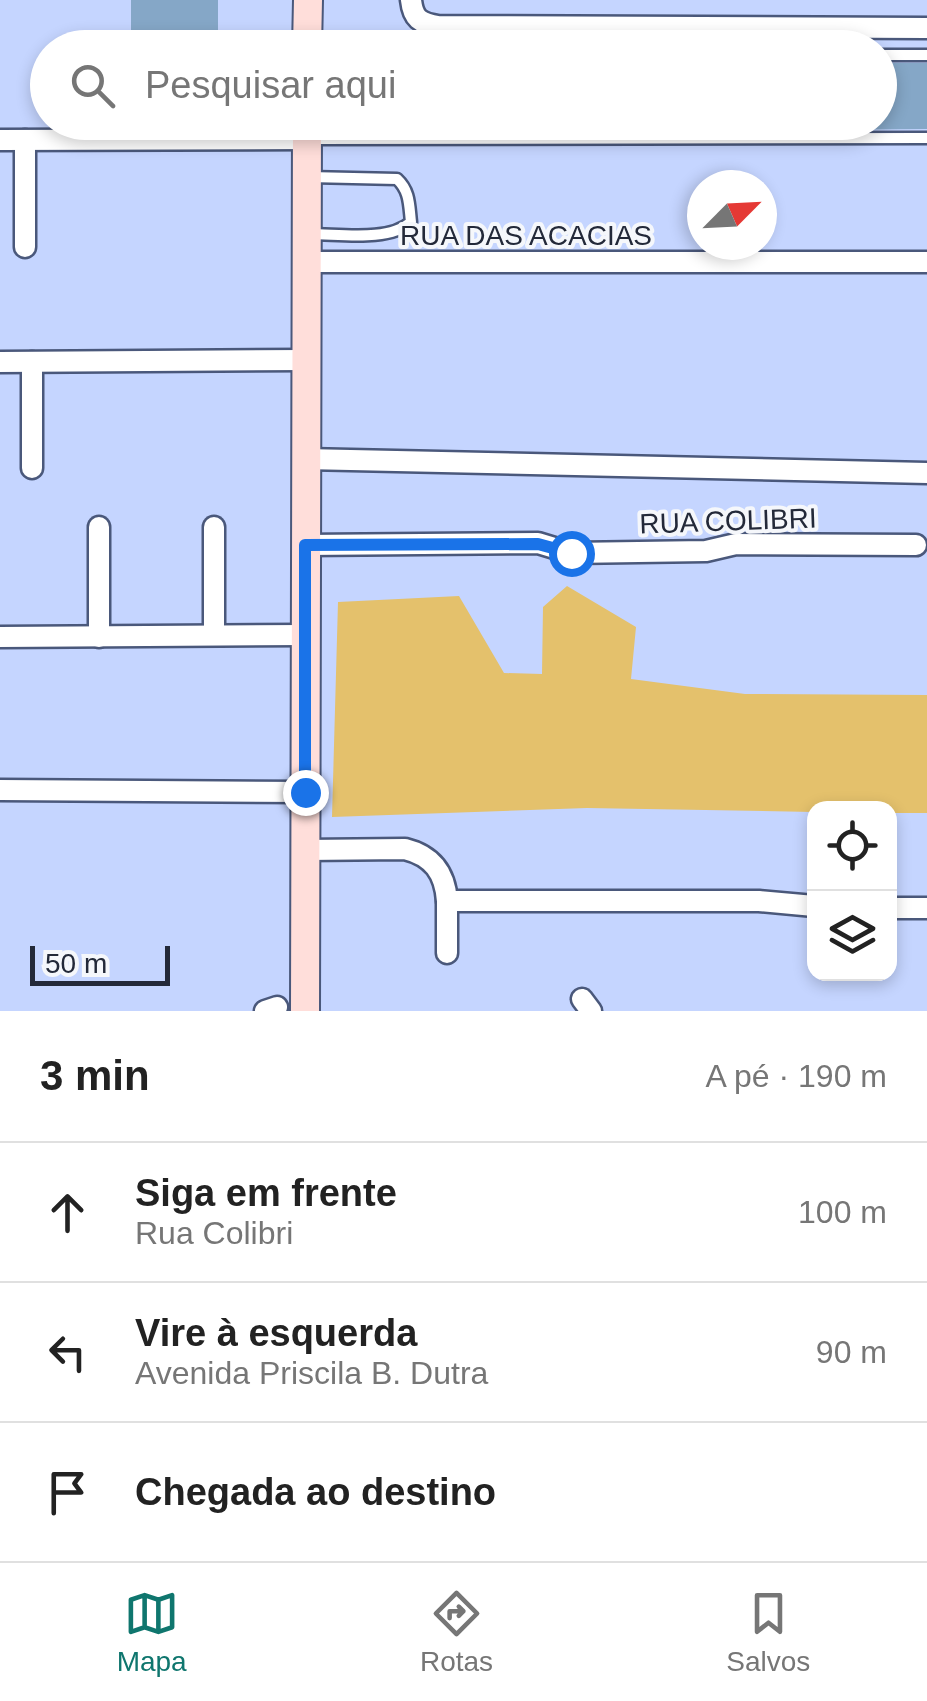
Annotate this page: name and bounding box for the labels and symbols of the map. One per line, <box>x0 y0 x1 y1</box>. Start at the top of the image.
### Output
north arrow <box>687 170 777 260</box>
street label: RUA DAS ACACIAS <box>400 220 652 251</box>
street label: RUA COLIBRI <box>639 502 817 540</box>
route start <box>549 531 595 577</box>
route end <box>283 770 329 816</box>
scale bar <box>30 941 170 986</box>

